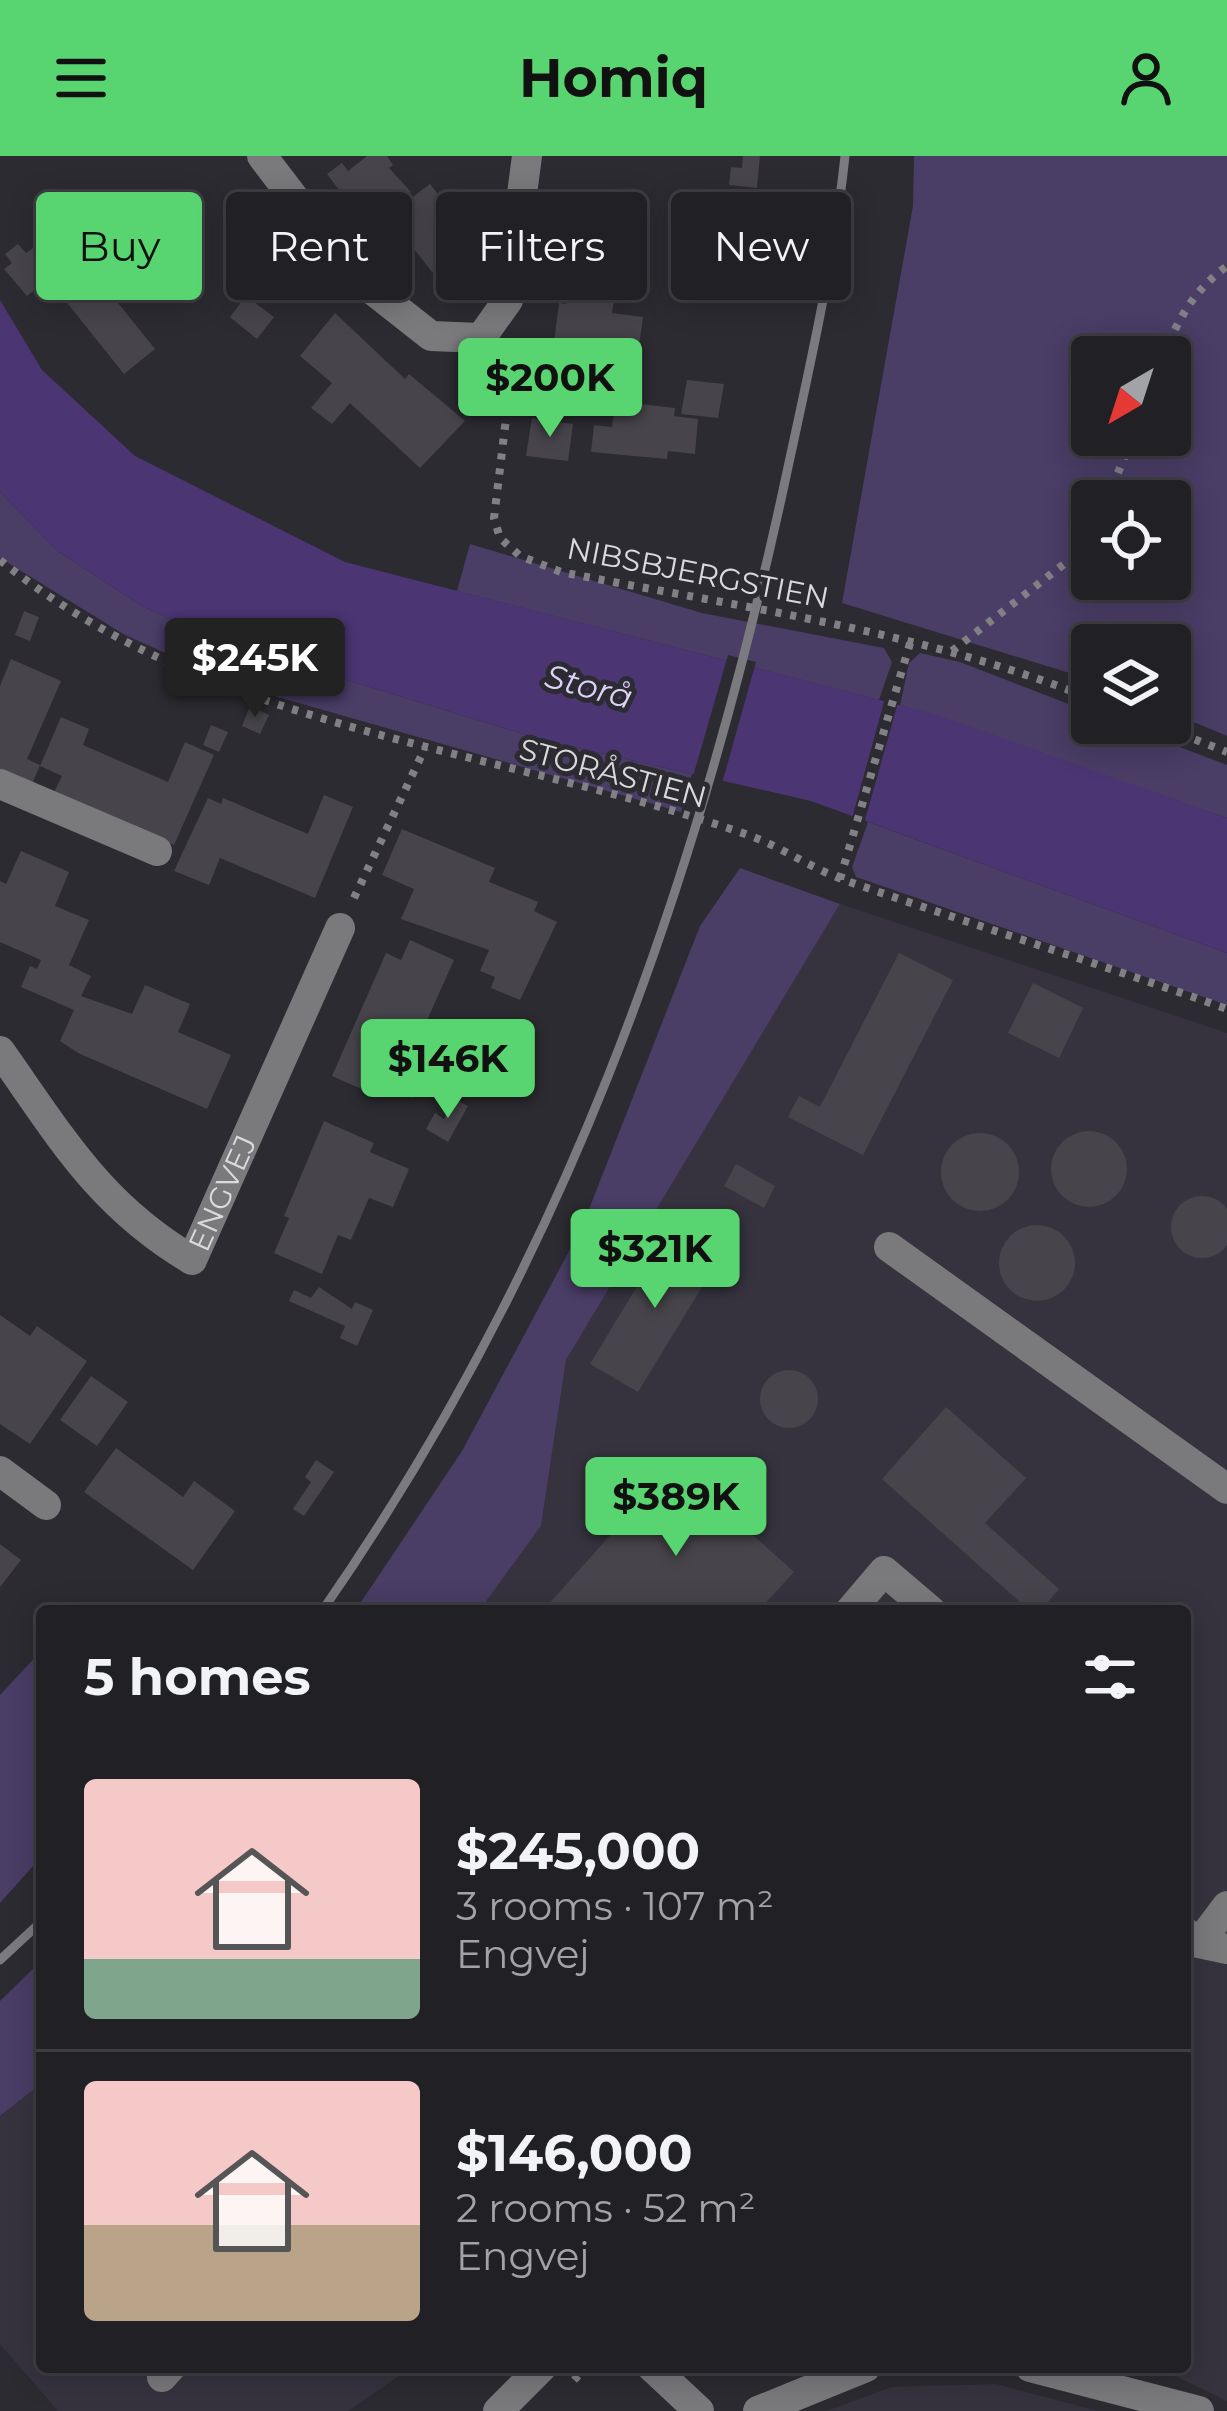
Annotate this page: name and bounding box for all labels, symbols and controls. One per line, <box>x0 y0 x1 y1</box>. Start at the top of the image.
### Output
icon: menu <box>48 45 114 111</box>
text: Homiq <box>519 45 708 111</box>
icon: person <box>1113 45 1179 111</box>
chip: Buy <box>36 192 202 300</box>
chip: Rent <box>226 192 412 300</box>
chip: Filters <box>436 192 647 300</box>
chip: New <box>671 192 851 300</box>
north arrow <box>1071 336 1191 456</box>
map controls <box>1071 336 1191 744</box>
pin: $200K <box>466 338 634 440</box>
text: $200K <box>485 353 615 401</box>
button: locate <box>1071 480 1191 600</box>
street label: NIBSBJERGSTIEN <box>564 529 832 617</box>
pin: $245K <box>171 618 339 720</box>
button: layers <box>1071 624 1191 744</box>
text: $245K <box>192 633 318 681</box>
water label: Storå <box>541 655 637 717</box>
street label: STORÅSTIEN <box>515 730 711 816</box>
pin: $146K <box>364 1019 532 1121</box>
text: $146K <box>388 1034 508 1082</box>
street label: ENGVEJ <box>180 1129 264 1257</box>
pin: $321K <box>571 1209 739 1311</box>
text: $321K <box>598 1224 712 1272</box>
pin: $389K <box>592 1457 760 1559</box>
text: $389K <box>612 1472 740 1520</box>
icon: filters <box>1077 1644 1143 1710</box>
text: 5 homes <box>84 1646 311 1708</box>
text: $245,000 <box>456 1820 700 1882</box>
icon: home <box>180 1827 324 1971</box>
text: 3 rooms · 107 m² <box>456 1882 774 1930</box>
text: Engvej <box>456 1930 590 1978</box>
text: $146,000 <box>456 2122 693 2184</box>
icon: home <box>180 2129 324 2273</box>
text: 2 rooms · 52 m² <box>456 2184 756 2232</box>
text: Engvej <box>456 2232 590 2280</box>

